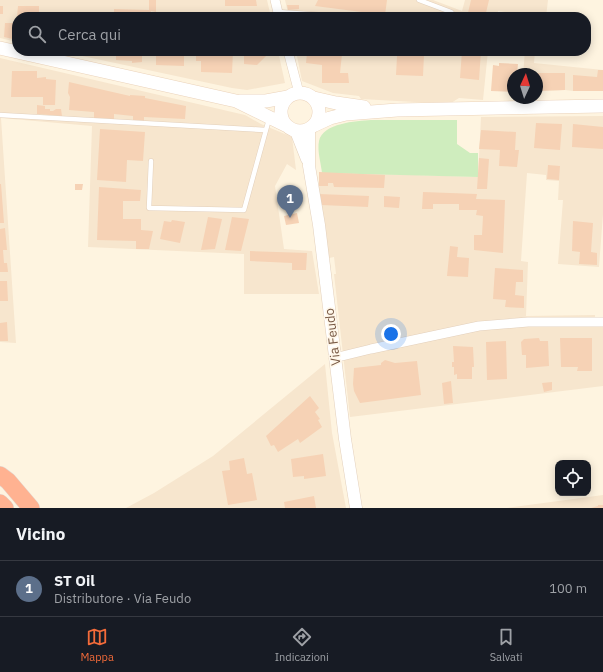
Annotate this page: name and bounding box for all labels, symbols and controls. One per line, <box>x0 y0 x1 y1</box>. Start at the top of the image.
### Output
search box <box>12 12 591 56</box>
icon: search <box>26 23 48 45</box>
text: Cerca qui <box>58 25 121 44</box>
north arrow <box>507 68 543 104</box>
pin: 1 <box>277 185 303 218</box>
street label: Via Feudo <box>321 307 344 366</box>
your location <box>381 324 401 344</box>
map controls <box>555 460 591 496</box>
button: locate <box>555 460 591 496</box>
text: Vicino <box>16 523 65 545</box>
text: ST Oil <box>54 571 95 590</box>
text: 1 <box>25 580 33 597</box>
text: 100 m <box>549 580 587 597</box>
text: Distributore · Via Feudo <box>54 590 191 607</box>
tab: Mappa <box>80 626 114 664</box>
tab: Indicazioni <box>275 626 329 664</box>
tab: Salvati <box>490 626 523 664</box>

